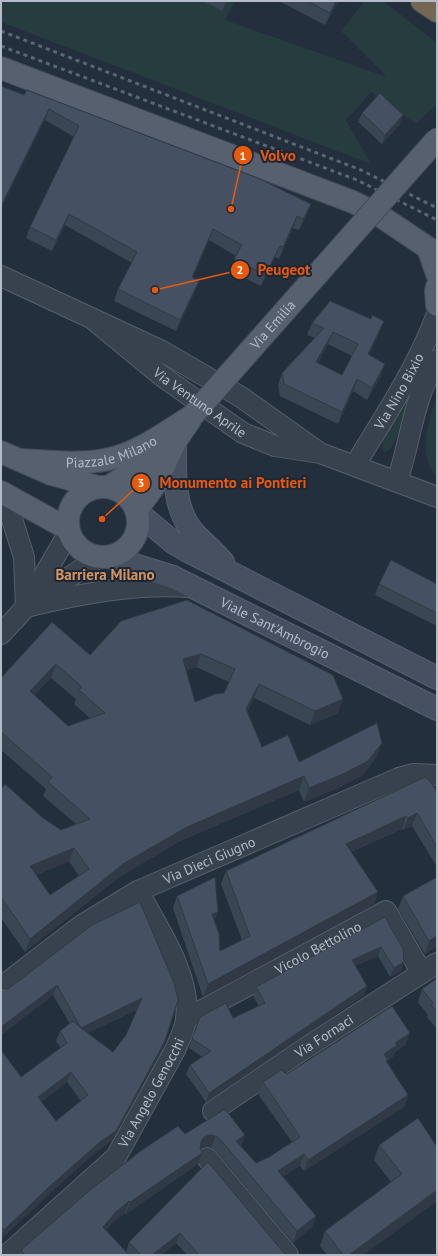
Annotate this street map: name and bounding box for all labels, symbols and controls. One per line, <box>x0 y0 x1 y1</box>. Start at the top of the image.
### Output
callout: Volvo <box>233 142 304 169</box>
text: Volvo <box>259 146 296 165</box>
text: 1 <box>240 148 246 163</box>
callout: Peugeot <box>230 257 319 284</box>
text: Peugeot <box>258 260 311 279</box>
text: 2 <box>237 262 243 277</box>
street label: Via Emilia <box>246 296 299 354</box>
street label: Via Nino Bixio <box>370 350 428 434</box>
street label: Via Ventuno Aprile <box>149 363 250 442</box>
street label: Piazzale Milano <box>66 431 160 472</box>
callout: Monumento ai Pontieri <box>131 469 314 496</box>
text: Monumento ai Pontieri <box>160 473 306 492</box>
text: 3 <box>138 475 144 490</box>
district label: Barriera Milano <box>55 565 155 584</box>
street label: Viale Sant'Ambrogio <box>216 593 333 663</box>
street label: Via Dieci Giugno <box>159 832 258 888</box>
street label: Vicolo Bettolino <box>271 917 364 979</box>
street label: Via Fornaci <box>290 1010 357 1062</box>
street label: Via Angelo Genocchi <box>114 1035 188 1152</box>

